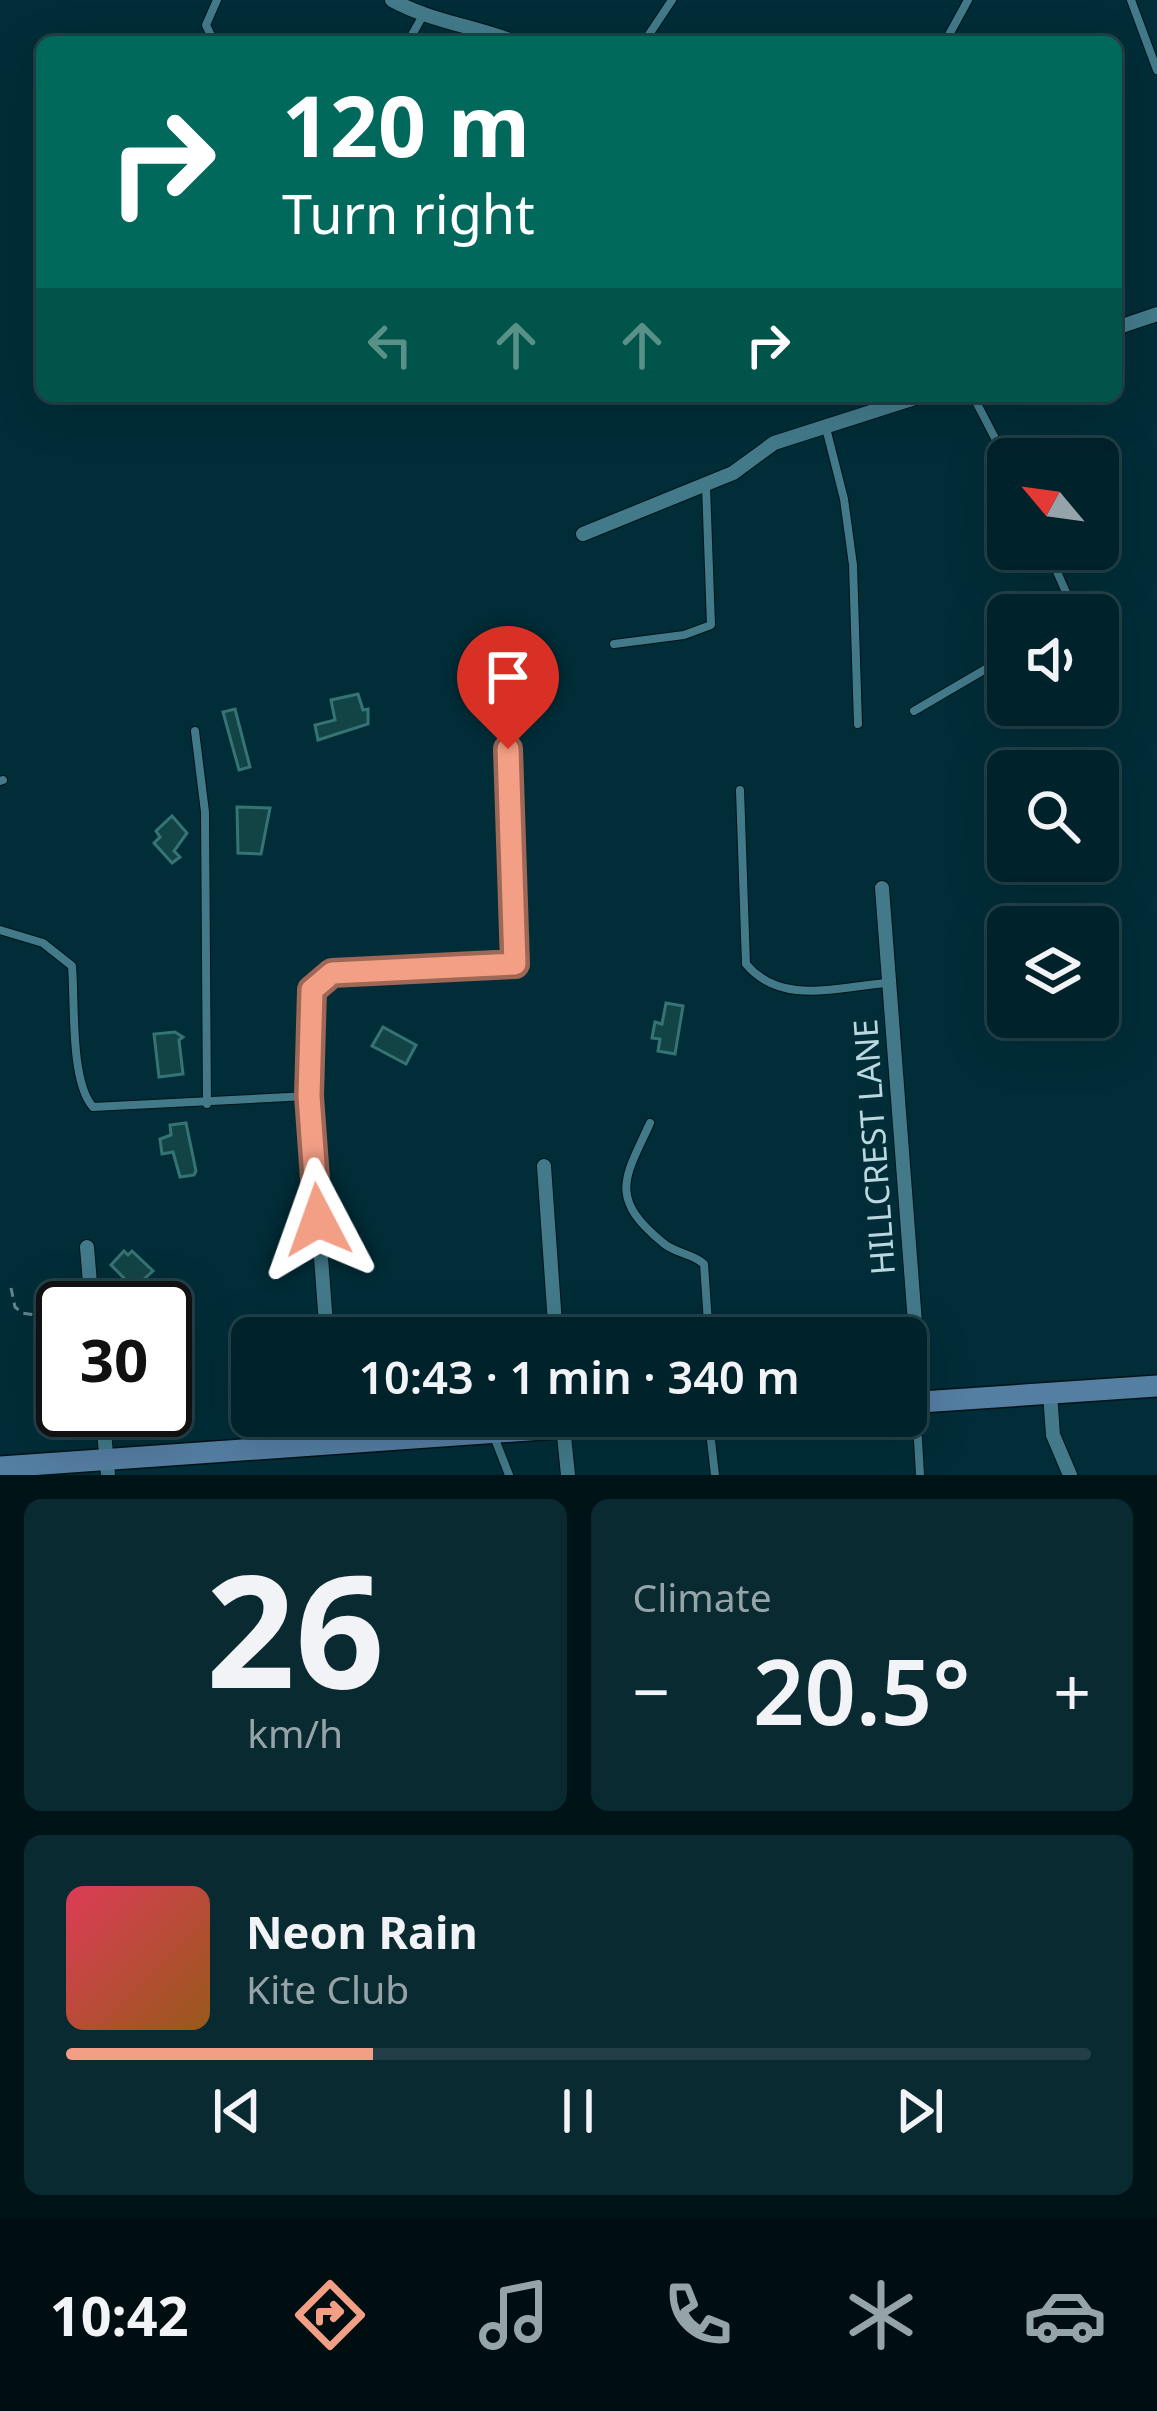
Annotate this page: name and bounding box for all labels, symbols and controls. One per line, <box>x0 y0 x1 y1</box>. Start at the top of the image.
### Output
text: 120 m <box>282 67 530 182</box>
icon: right <box>84 84 240 240</box>
text: Turn right <box>282 176 535 250</box>
icon: left <box>357 312 423 378</box>
icon: ahead <box>483 312 549 378</box>
icon: ahead <box>609 312 675 378</box>
icon: right <box>735 312 801 378</box>
north arrow <box>987 438 1119 570</box>
map controls <box>987 438 1119 1038</box>
button: sound <box>987 594 1119 726</box>
pin <box>457 626 559 749</box>
icon: arrive <box>475 644 541 710</box>
button: search <box>987 750 1119 882</box>
button: layers <box>987 906 1119 1038</box>
street label: HILLCREST LANE <box>842 1018 905 1276</box>
position arrow <box>255 1157 381 1283</box>
speed limit sign: 30 <box>36 1281 192 1437</box>
text: 10:43 · 1 min · 340 m <box>358 1346 800 1407</box>
text: 26 <box>206 1521 384 1734</box>
text: Climate <box>633 1570 772 1623</box>
text: 20.5° <box>753 1629 971 1751</box>
text: − <box>633 1645 670 1735</box>
text: + <box>1053 1645 1091 1735</box>
text: km/h <box>247 1706 343 1759</box>
text: Neon Rain <box>246 1901 478 1962</box>
text: Kite Club <box>246 1962 409 2015</box>
icon: previous <box>204 2078 270 2144</box>
icon: pause <box>545 2078 611 2144</box>
icon: next <box>887 2078 953 2144</box>
icon: directions <box>288 2273 372 2357</box>
icon: music <box>472 2273 556 2357</box>
icon: phone <box>656 2273 740 2357</box>
icon: climate <box>839 2273 923 2357</box>
icon: car <box>1023 2273 1107 2357</box>
text: 10:42 <box>50 2278 189 2352</box>

